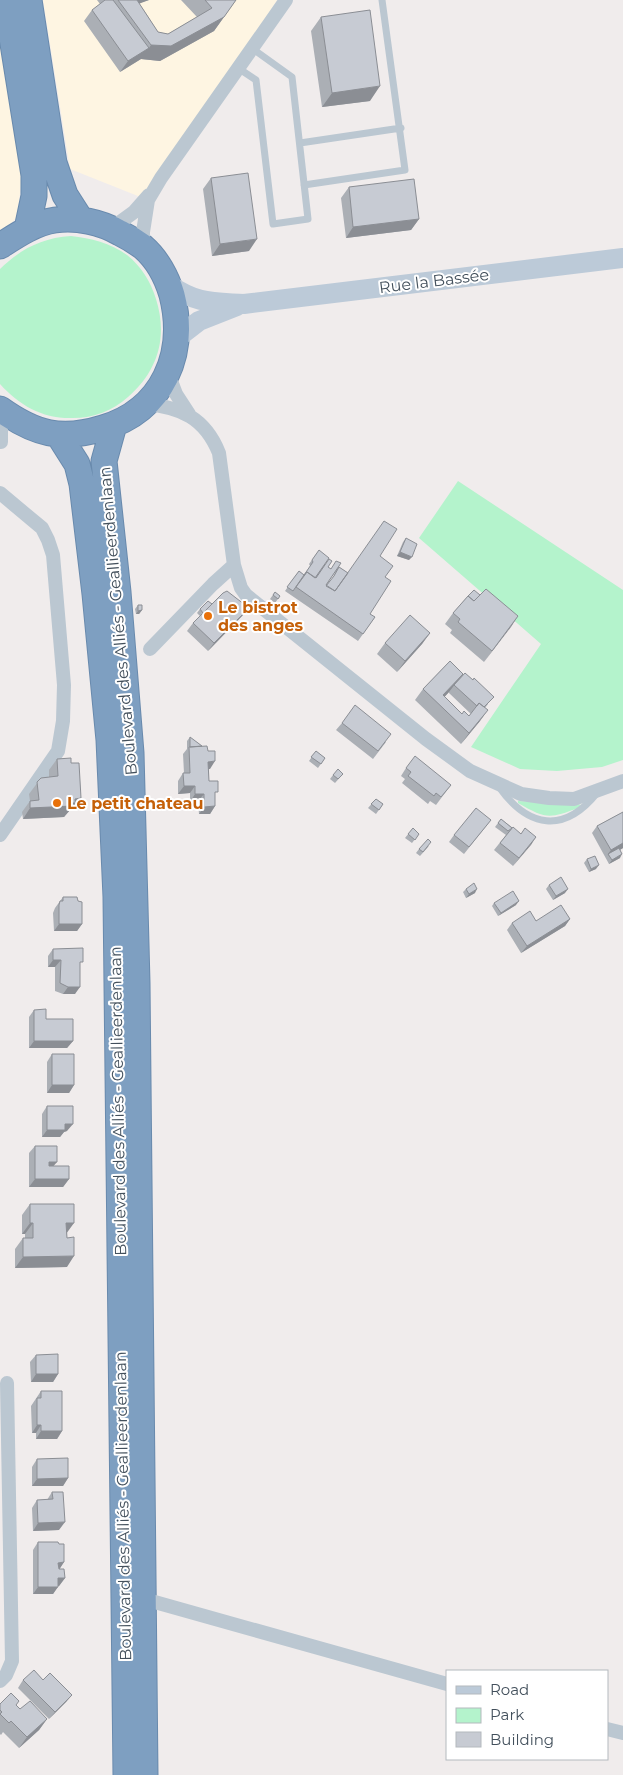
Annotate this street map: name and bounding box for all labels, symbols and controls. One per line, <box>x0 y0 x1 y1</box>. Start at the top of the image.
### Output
street label: Rue la Bassée <box>378 265 490 297</box>
street label: Boulevard des Alliés - Geallieerdenlaan <box>95 466 141 776</box>
place label: Le bistrot des anges <box>218 598 303 635</box>
marker: Le bistrot des anges <box>202 610 214 622</box>
place label: Le petit chateau <box>67 794 203 813</box>
marker: Le petit chateau <box>51 797 63 809</box>
street label: Boulevard des Alliés - Geallieerdenlaan <box>106 946 130 1256</box>
street label: Boulevard des Alliés - Geallieerdenlaan <box>111 1351 135 1661</box>
legend <box>446 1670 608 1760</box>
text: Road <box>490 1680 529 1699</box>
text: Park <box>490 1705 524 1724</box>
text: Building <box>490 1730 554 1749</box>

